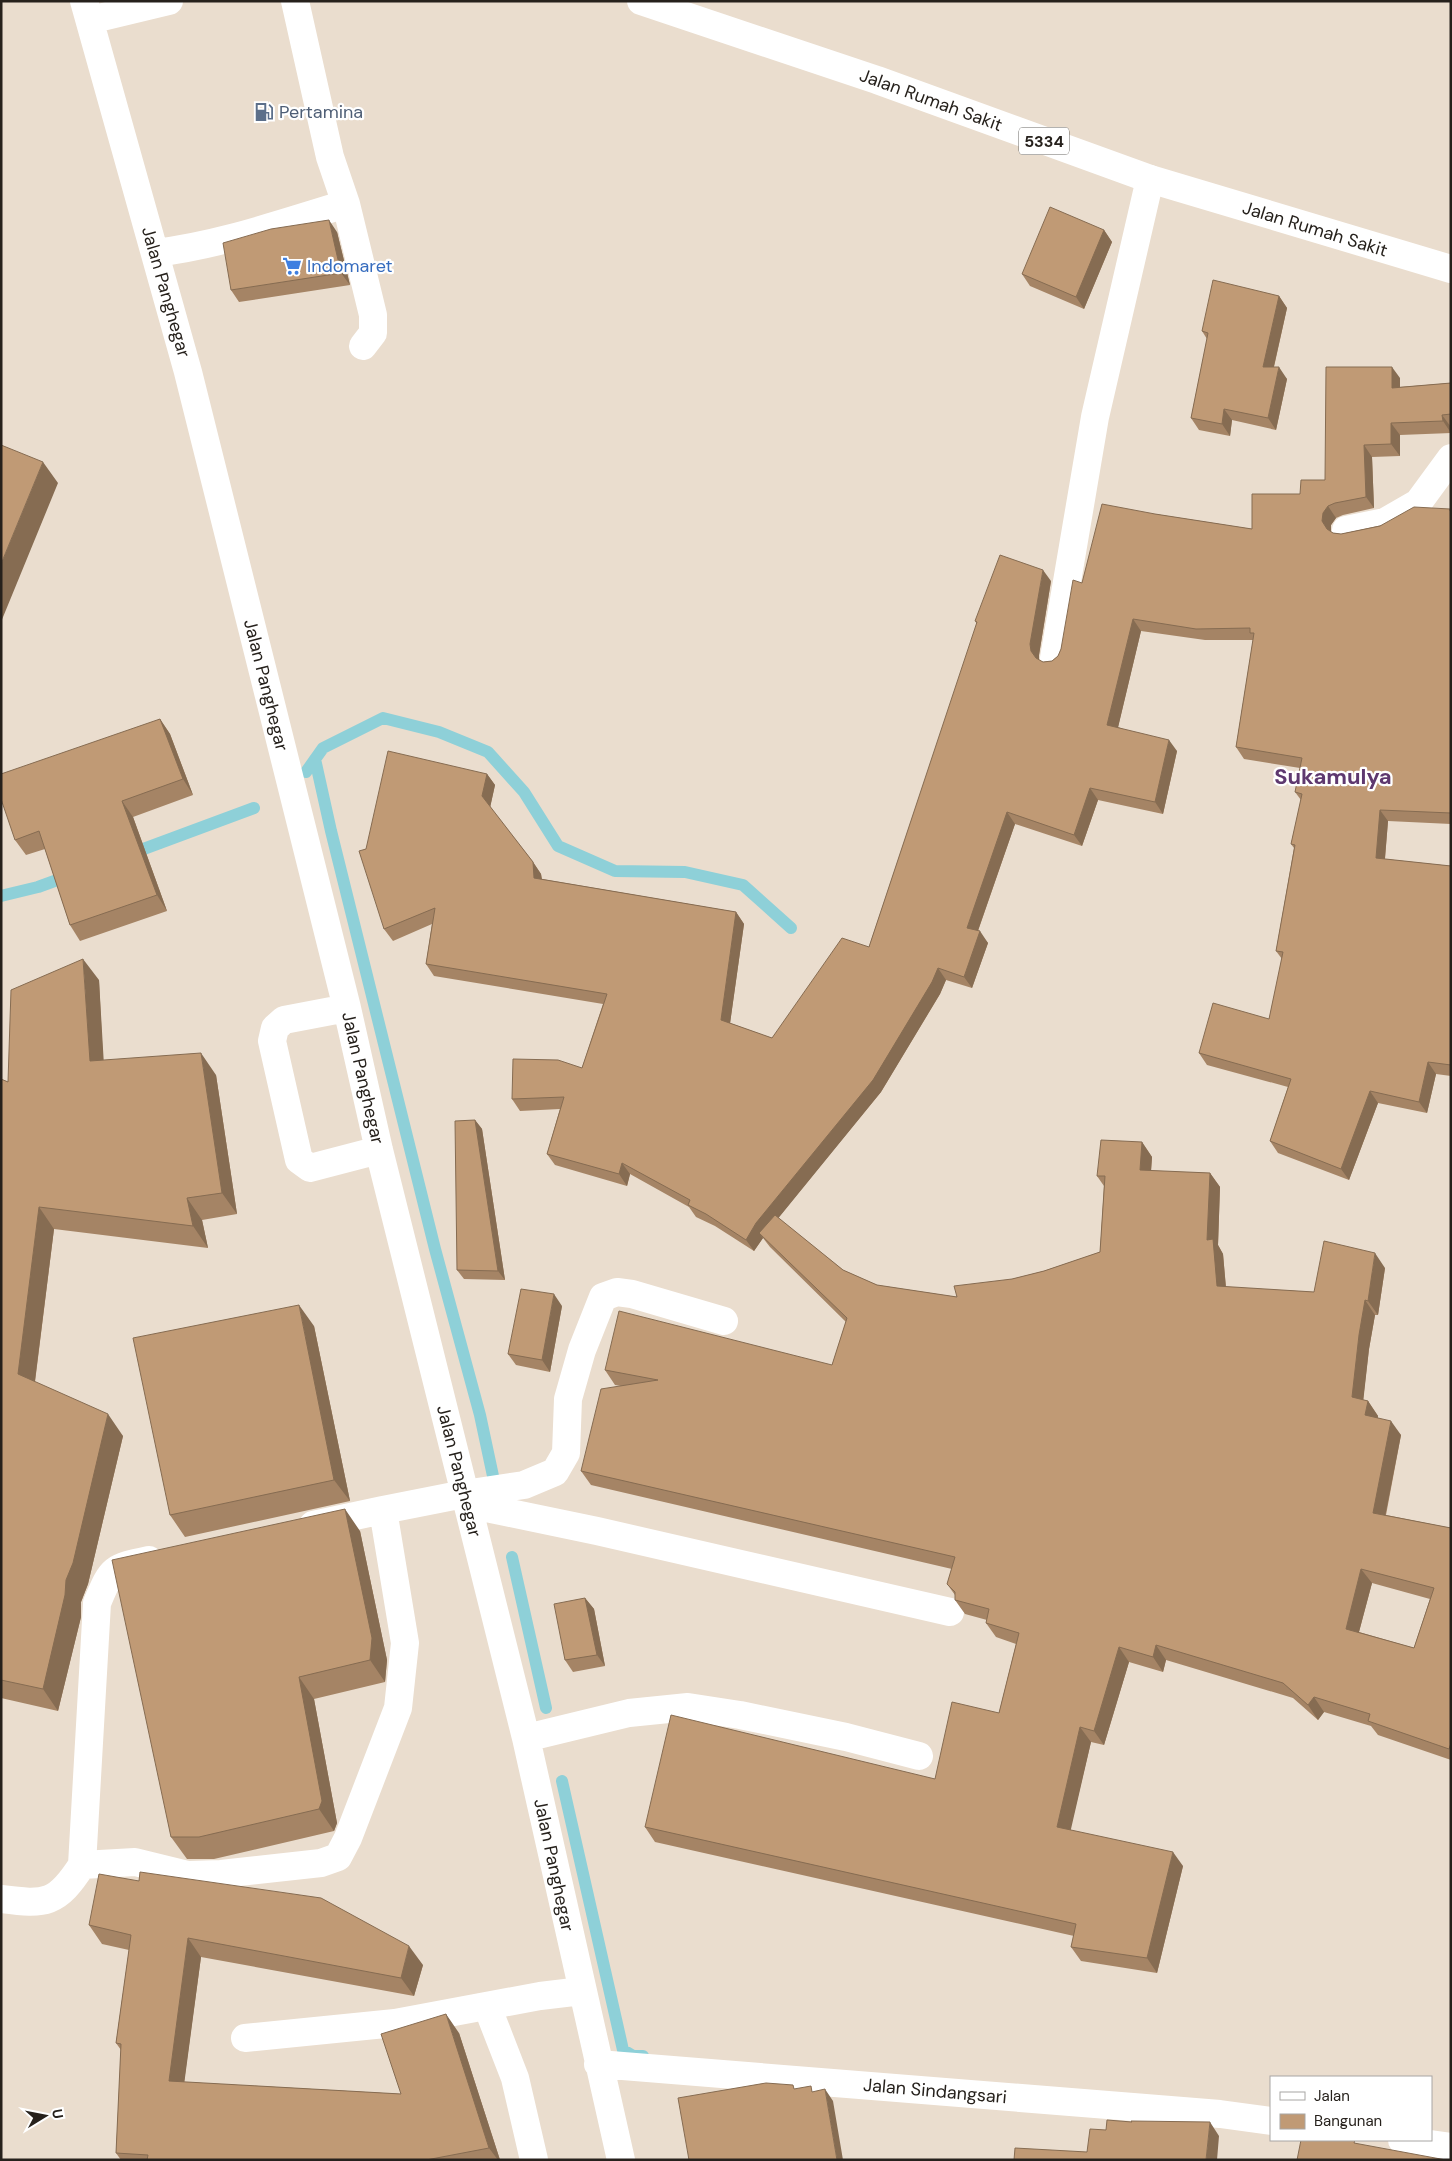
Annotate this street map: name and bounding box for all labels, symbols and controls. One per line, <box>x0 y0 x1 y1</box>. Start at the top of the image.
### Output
street label: Jalan Rumah Sakit <box>856 63 1006 137</box>
place label: Pertamina <box>279 100 363 124</box>
fuel station icon: Pertamina <box>253 101 275 123</box>
road number: 5334 <box>1019 128 1069 154</box>
street label: Jalan Rumah Sakit <box>1240 196 1390 262</box>
street label: Jalan Panghegar <box>136 224 196 360</box>
place label: Indomaret <box>307 254 393 278</box>
supermarket icon: Indomaret <box>281 255 303 277</box>
street label: Jalan Panghegar <box>238 617 294 754</box>
district label: Sukamulya <box>1274 762 1392 791</box>
street label: Jalan Panghegar <box>336 1010 390 1147</box>
street label: Jalan Panghegar <box>431 1403 487 1540</box>
street label: Jalan Panghegar <box>528 1797 580 1934</box>
street label: Jalan Sindangsari <box>862 2073 1008 2109</box>
legend <box>1270 2076 1432 2141</box>
text: Jalan <box>1314 2086 1350 2106</box>
north arrow <box>20 2091 70 2141</box>
text: U <box>48 2107 67 2120</box>
text: Bangunan <box>1314 2111 1382 2131</box>

